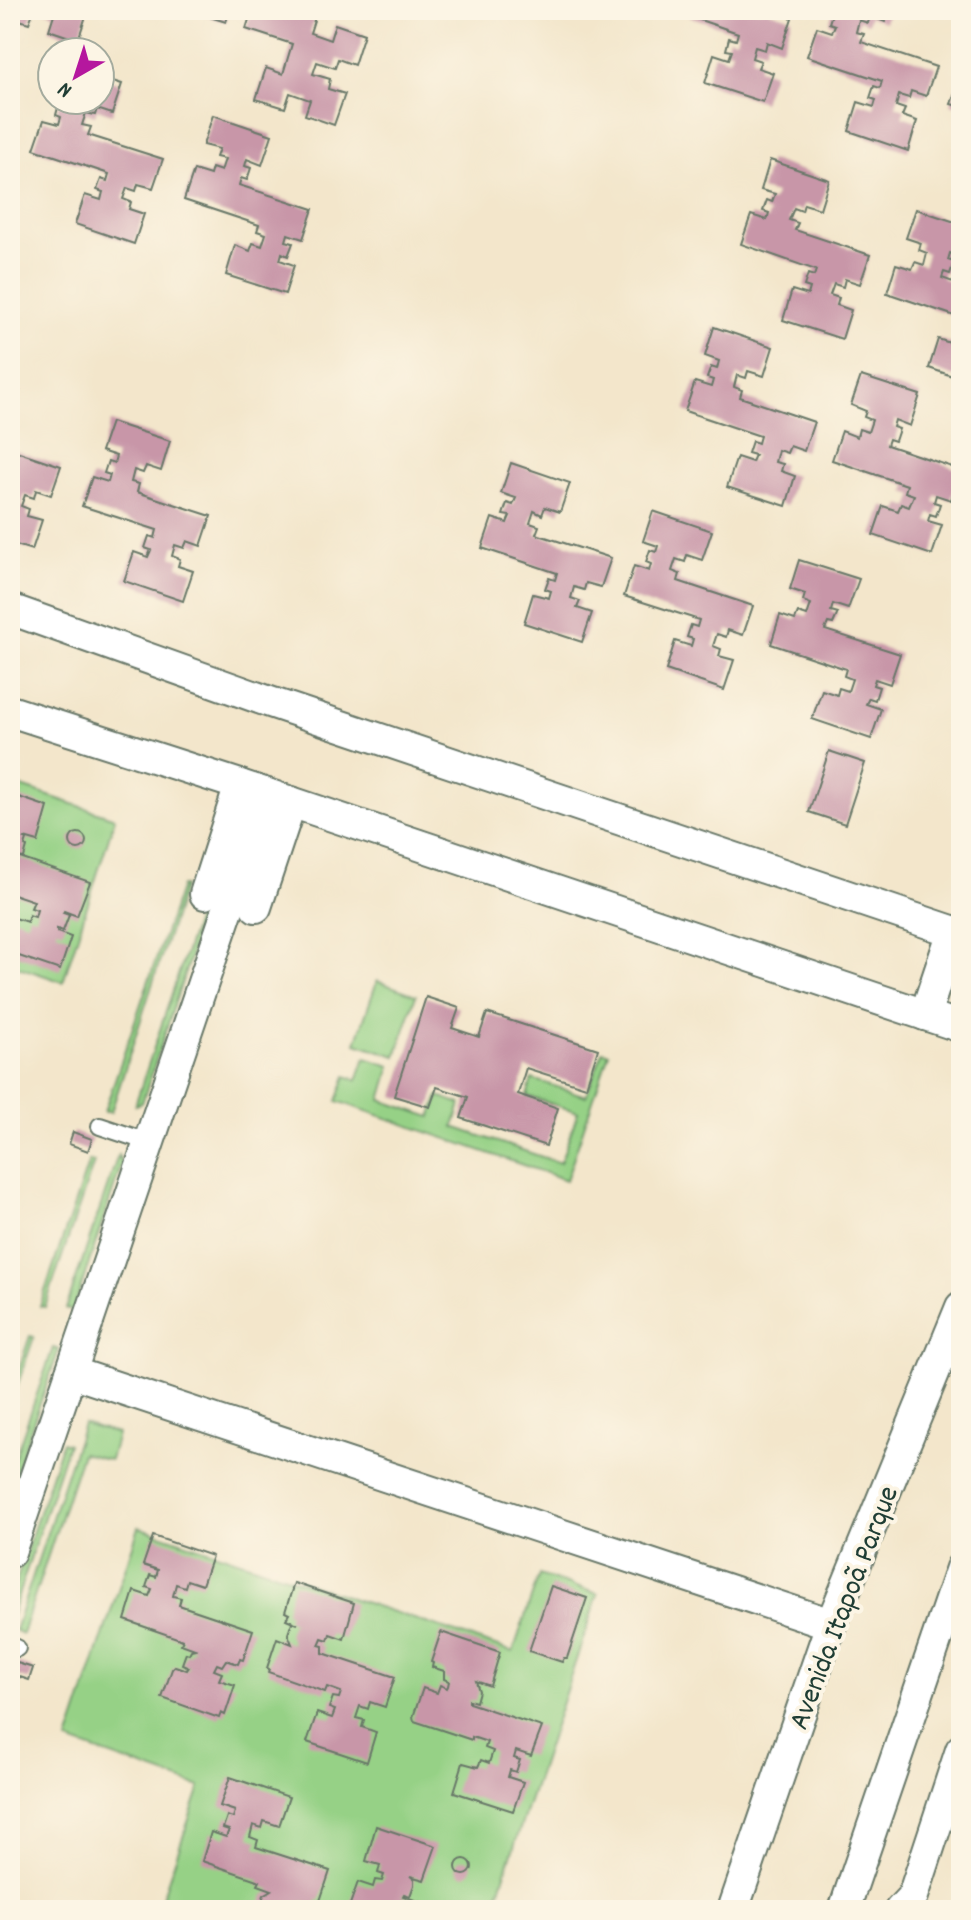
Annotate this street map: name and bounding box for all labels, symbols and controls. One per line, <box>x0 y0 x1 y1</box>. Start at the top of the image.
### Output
north arrow <box>36 36 116 116</box>
text: N <box>52 73 80 104</box>
street label: Avenida Itapoã Parque <box>780 1480 913 1737</box>

